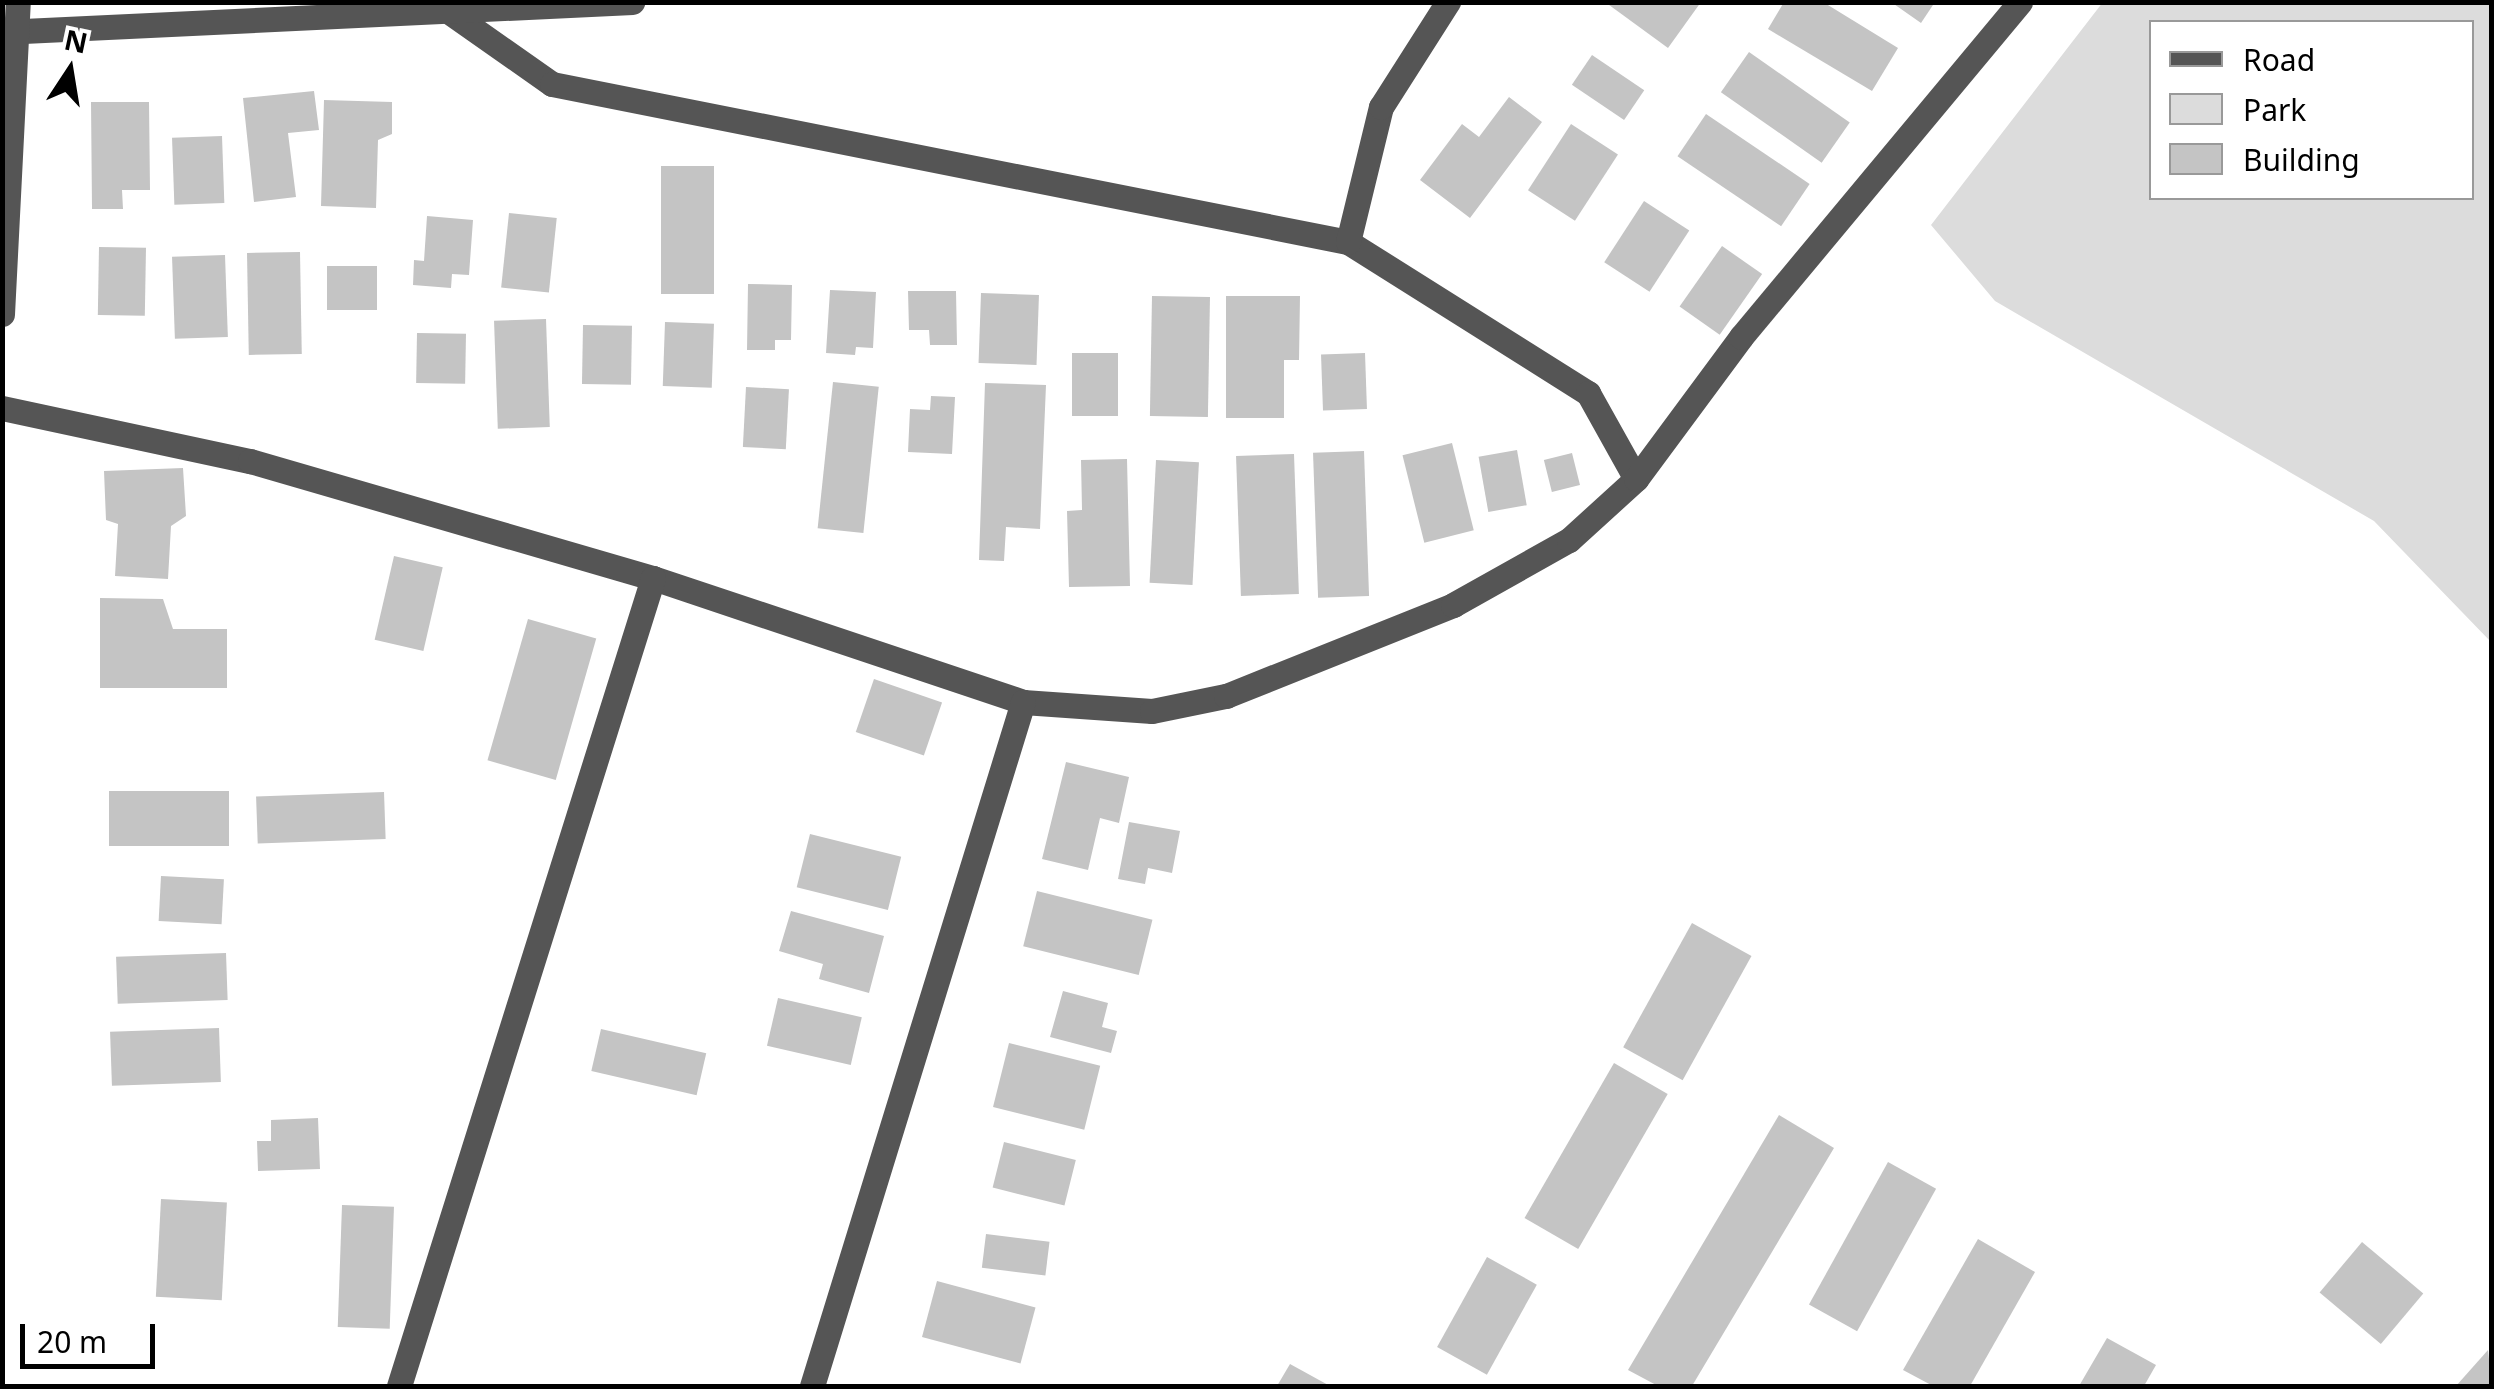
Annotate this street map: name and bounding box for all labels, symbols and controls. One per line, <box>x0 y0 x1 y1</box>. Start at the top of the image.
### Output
north arrow <box>20 20 120 120</box>
text: N <box>61 20 91 62</box>
legend <box>2149 20 2474 200</box>
text: Road <box>2243 39 2315 80</box>
text: Park <box>2243 89 2306 130</box>
text: Building <box>2243 139 2360 180</box>
scale bar <box>25 1304 160 1366</box>
text: 20 m <box>37 1321 107 1362</box>

